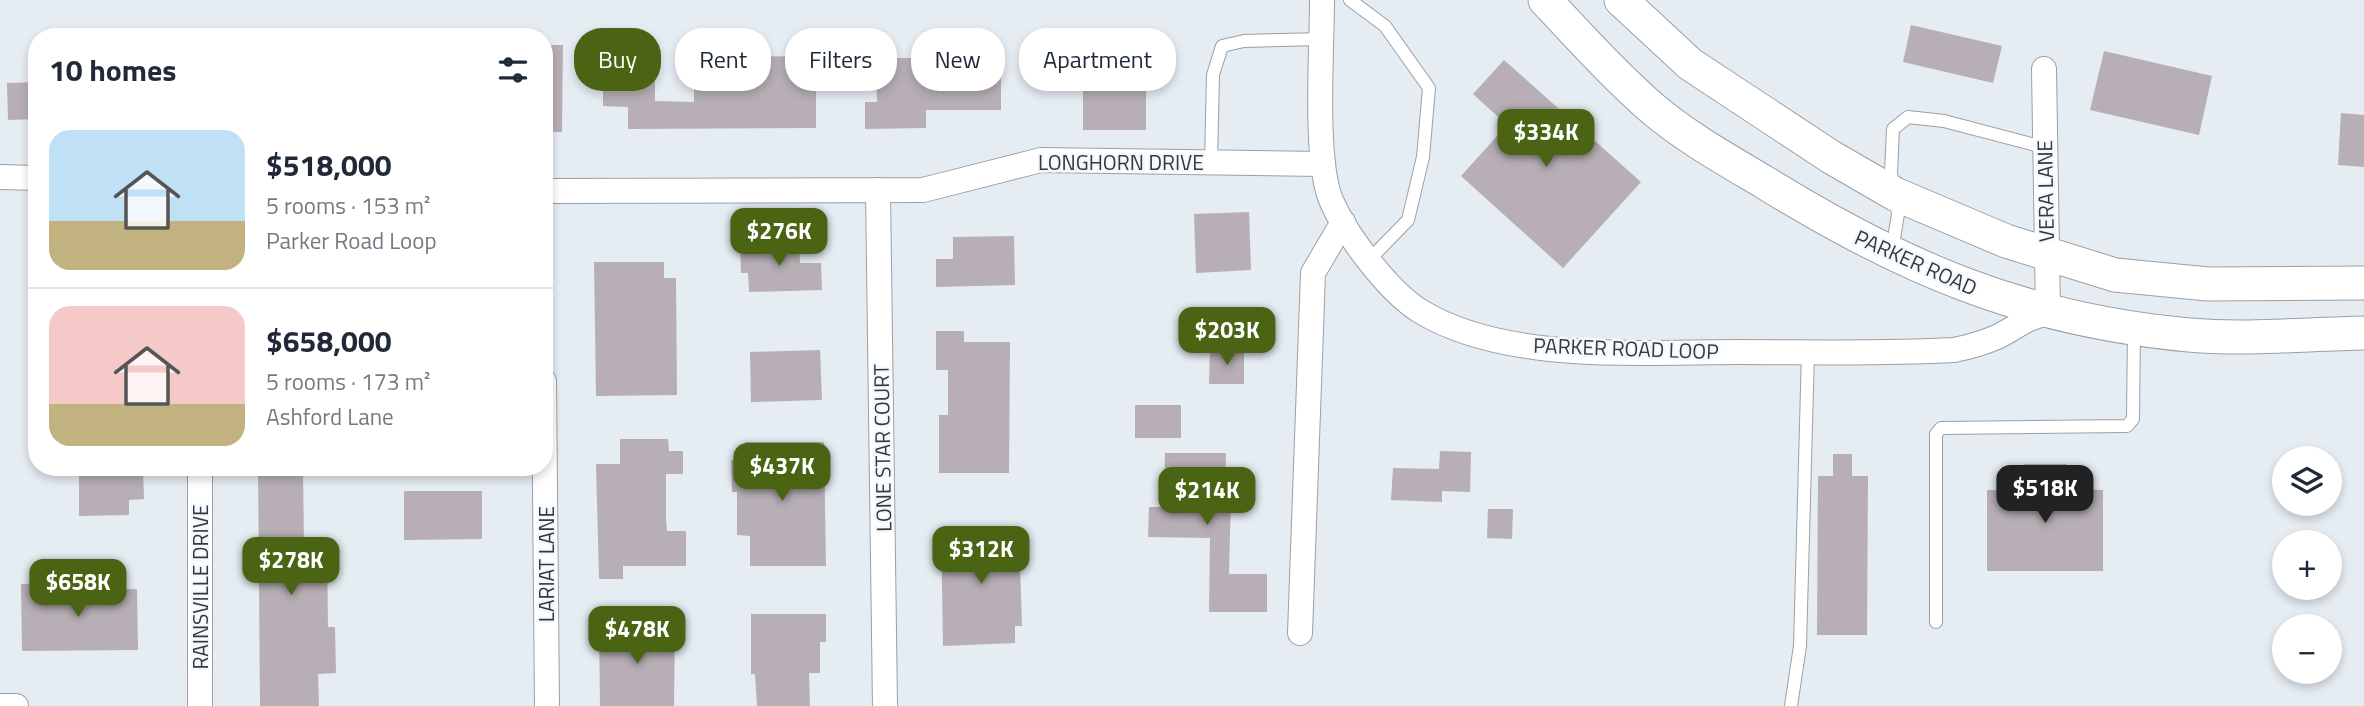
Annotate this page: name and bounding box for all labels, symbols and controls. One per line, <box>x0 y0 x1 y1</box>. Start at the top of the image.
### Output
chip: Buy <box>574 28 661 91</box>
chip: Rent <box>675 28 771 91</box>
chip: Filters <box>785 28 897 91</box>
chip: New <box>911 28 1005 91</box>
chip: Apartment <box>1019 28 1176 91</box>
text: 10 homes <box>49 47 176 93</box>
icon: filters <box>494 51 532 89</box>
pin: $334K <box>1497 110 1595 169</box>
text: $334K <box>1513 114 1579 149</box>
street label: VERA LANE <box>2028 140 2062 242</box>
text: $518,000 <box>266 142 392 188</box>
street label: LONGHORN DRIVE <box>1038 146 1204 178</box>
icon: home <box>105 158 189 242</box>
text: 5 rooms · 153 m² <box>266 188 430 223</box>
pin: $276K <box>730 208 828 268</box>
text: $276K <box>746 213 812 248</box>
street label: PARKER ROAD <box>1850 221 1982 303</box>
text: Parker Road Loop <box>266 223 437 258</box>
pin: $203K <box>1178 308 1276 367</box>
text: $203K <box>1194 312 1260 347</box>
text: $658,000 <box>266 318 392 364</box>
street label: PARKER ROAD LOOP <box>1533 329 1719 367</box>
icon: home <box>105 334 189 418</box>
text: 5 rooms · 173 m² <box>266 364 430 399</box>
street label: LONE STAR COURT <box>865 364 899 532</box>
text: Ashford Lane <box>266 399 394 434</box>
pin: $437K <box>733 444 831 503</box>
map controls <box>2272 446 2342 684</box>
button: layers <box>2272 446 2342 516</box>
text: $437K <box>749 448 815 483</box>
pin: $518K <box>1996 466 2094 525</box>
pin: $214K <box>1158 468 1256 527</box>
text: $518K <box>2012 470 2078 505</box>
text: $214K <box>1174 472 1240 507</box>
street label: RAINSVILLE DRIVE <box>184 504 216 670</box>
street label: LARIAT LANE <box>530 506 562 622</box>
pin: $312K <box>932 526 1030 586</box>
button: + <box>2272 530 2342 600</box>
text: $312K <box>948 531 1014 566</box>
pin: $278K <box>242 538 340 597</box>
text: $278K <box>258 542 324 577</box>
pin: $658K <box>29 560 127 619</box>
text: $658K <box>45 564 111 599</box>
pin: $478K <box>588 606 686 666</box>
text: $478K <box>604 611 670 646</box>
button: − <box>2272 614 2342 684</box>

